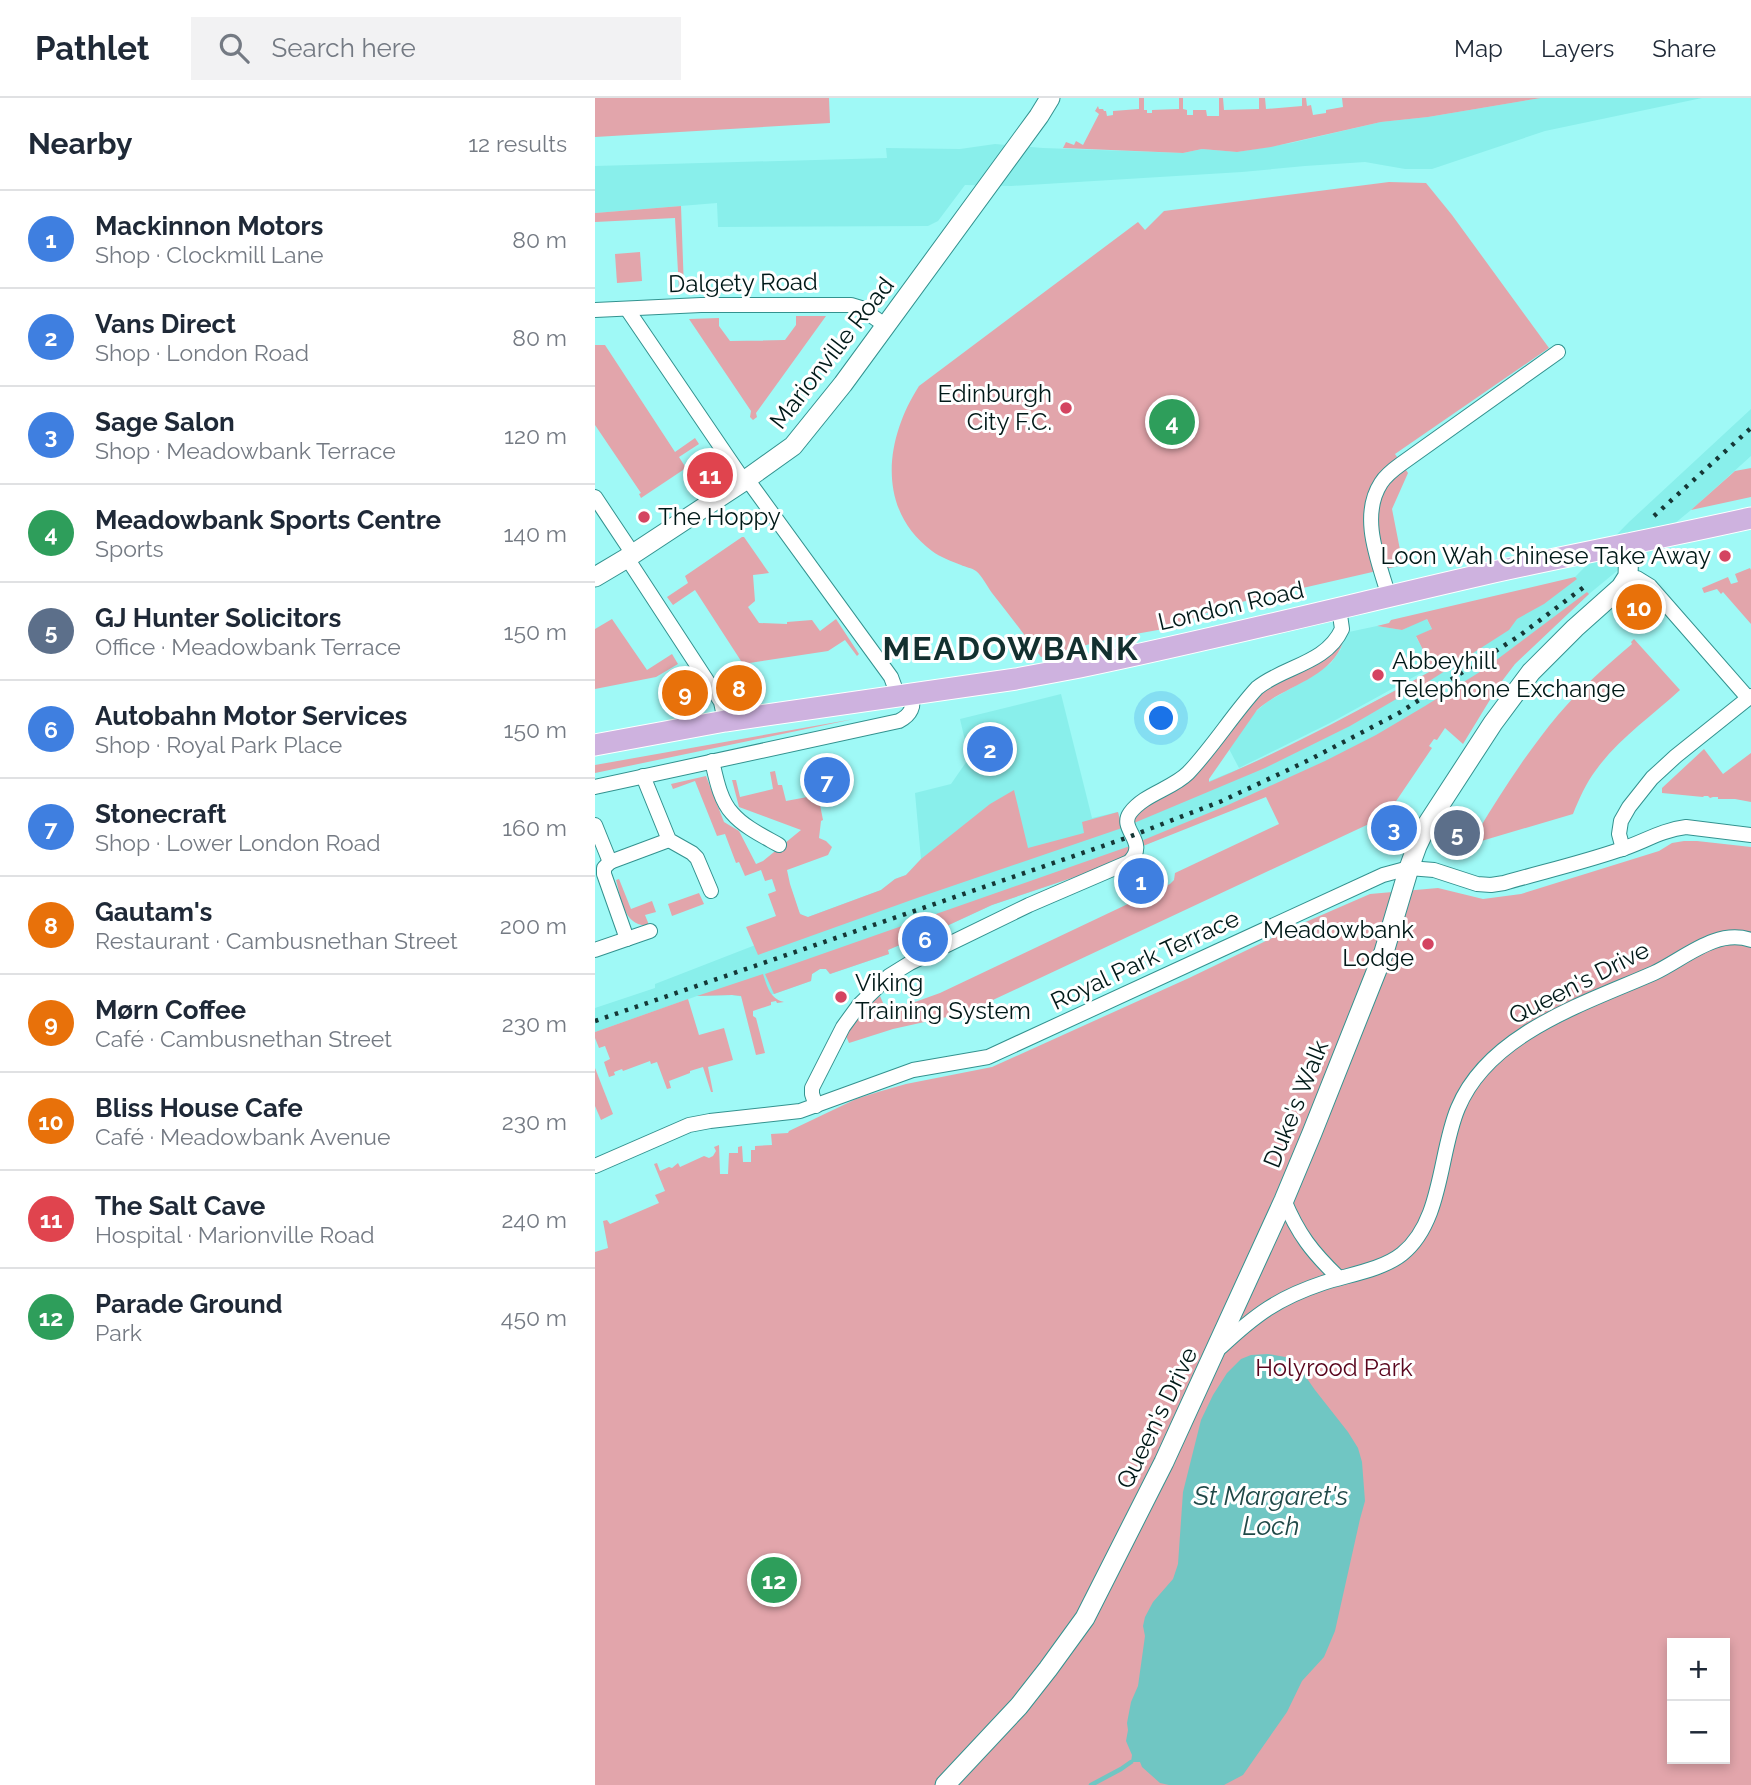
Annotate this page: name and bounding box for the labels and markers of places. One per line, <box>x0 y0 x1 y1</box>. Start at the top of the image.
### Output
place label: Edinburgh City F.C. <box>938 379 1052 436</box>
pin: 4 <box>1149 396 1195 448</box>
marker: Edinburgh City F.C. <box>1058 400 1074 416</box>
pin: 11 <box>687 449 733 501</box>
place label: The Hoppy <box>658 502 781 531</box>
marker: The Hoppy <box>636 509 652 525</box>
place label: Loon Wah Chinese Take Away <box>1380 541 1711 570</box>
marker: Loon Wah Chinese Take Away <box>1717 548 1733 564</box>
pin: 10 <box>1616 581 1662 633</box>
place label: Abbeyhill Telephone Exchange <box>1392 646 1625 703</box>
pin: 8 <box>716 662 762 714</box>
pin: 9 <box>662 667 708 719</box>
marker: Abbeyhill Telephone Exchange <box>1370 667 1386 683</box>
pin: 2 <box>967 723 1013 775</box>
pin: 7 <box>804 754 850 806</box>
pin: 3 <box>1371 802 1417 854</box>
pin: 5 <box>1434 807 1480 859</box>
pin: 1 <box>1118 855 1164 907</box>
pin: 6 <box>902 913 948 965</box>
place label: Meadowbank Lodge <box>1263 915 1414 972</box>
marker: Meadowbank Lodge <box>1420 936 1436 952</box>
place label: Viking Training System <box>855 968 1031 1025</box>
marker: Viking Training System <box>833 989 849 1005</box>
pin: 12 <box>751 1554 797 1606</box>

